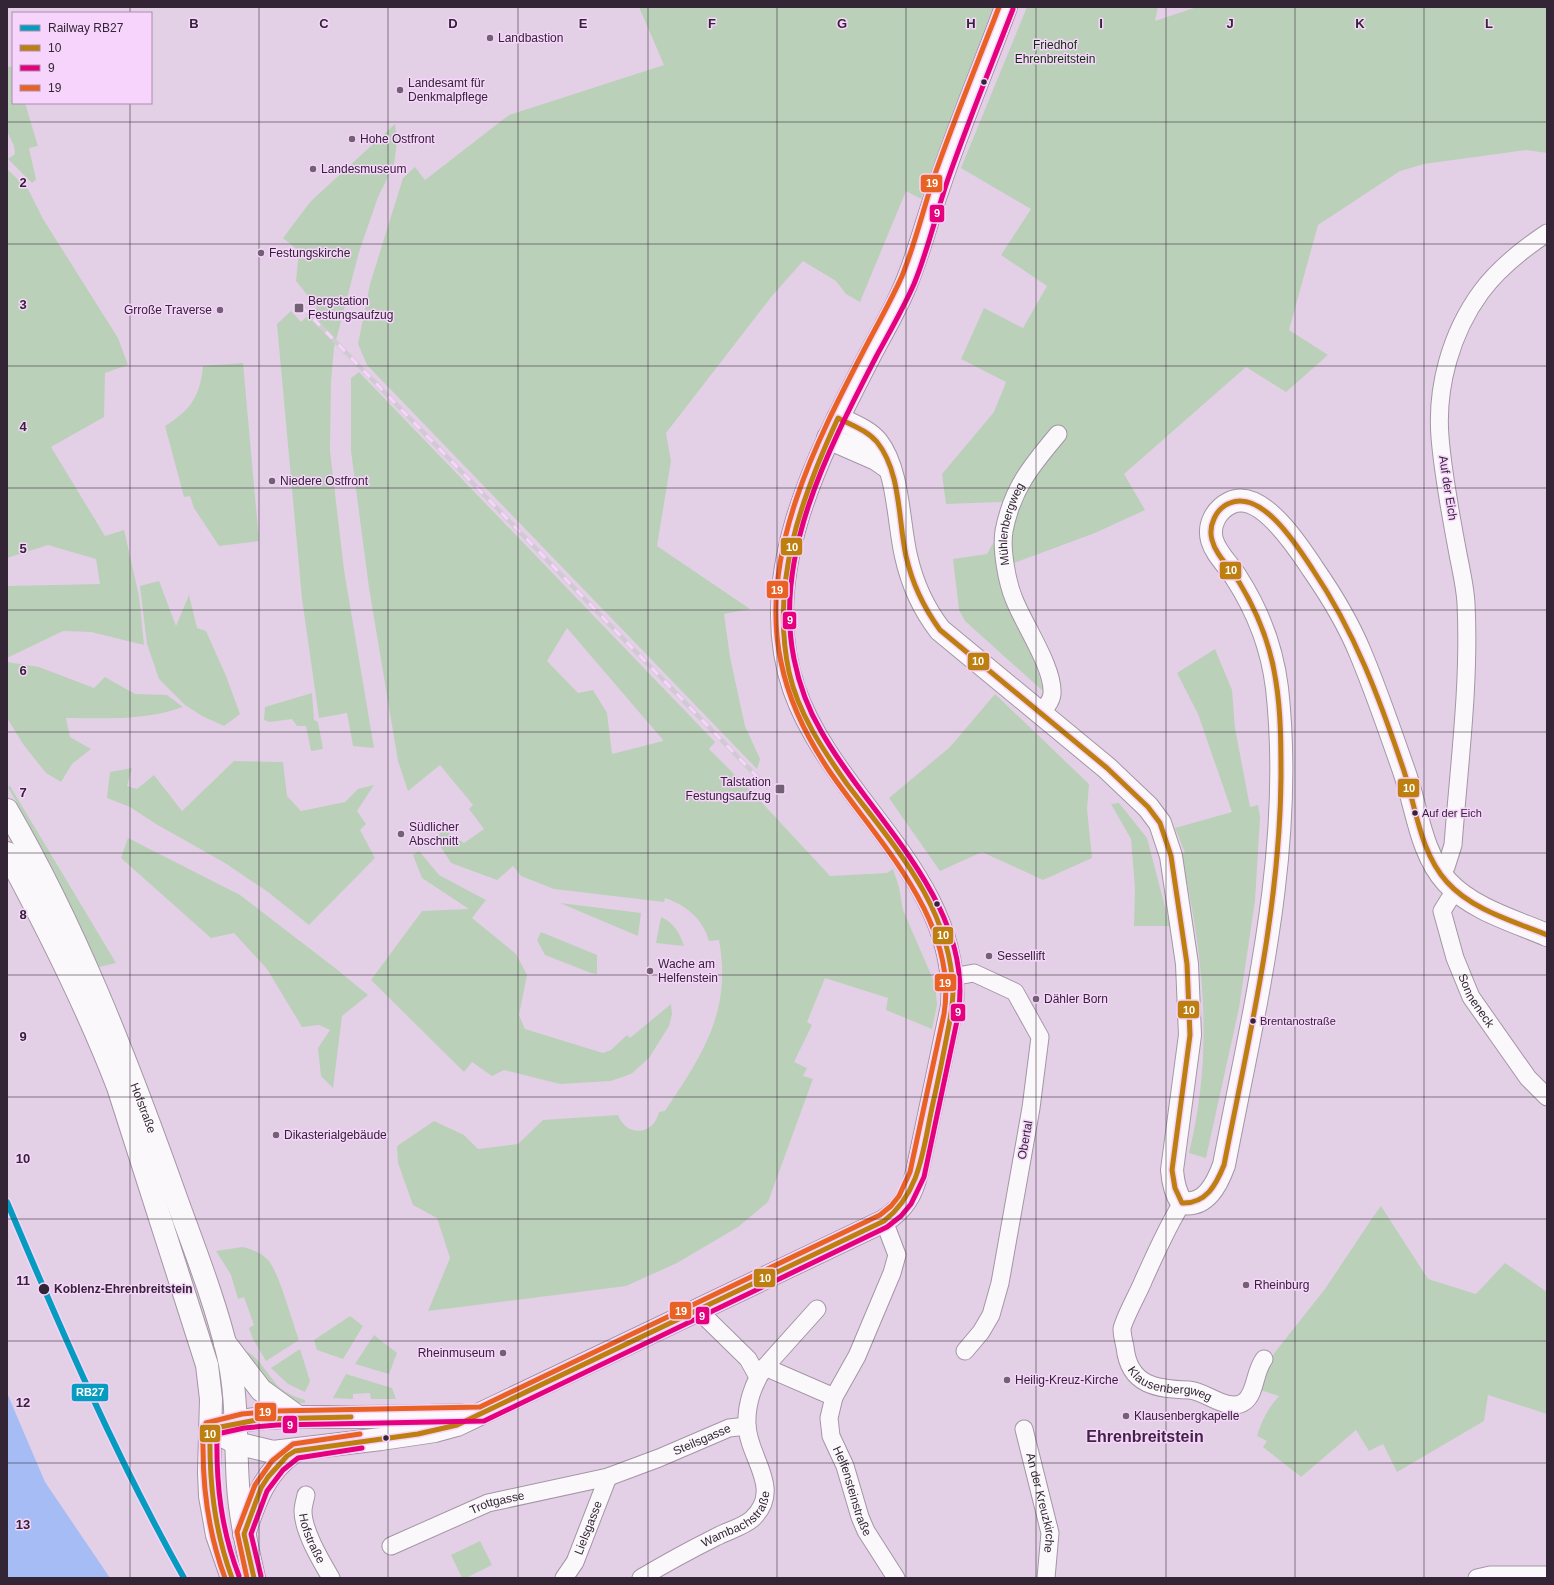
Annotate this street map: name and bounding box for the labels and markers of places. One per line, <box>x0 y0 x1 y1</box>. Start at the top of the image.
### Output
place label: Landbastion <box>498 31 563 45</box>
marker: Landbastion <box>485 33 495 43</box>
place label: Landesamt für Denkmalpflege <box>408 76 488 104</box>
unlabelled marker <box>979 77 989 87</box>
marker: Landesamt für Denkmalpflege <box>395 85 405 95</box>
place label: Hohe Ostfront <box>360 132 435 146</box>
marker: Hohe Ostfront <box>347 134 357 144</box>
place label: Landesmuseum <box>321 162 406 176</box>
marker: Landesmuseum <box>308 164 318 174</box>
place label: Festungskirche <box>269 246 351 260</box>
marker: Festungskirche <box>256 248 266 258</box>
place label: Bergstation Festungsaufzug <box>308 294 393 322</box>
marker: Bergstation Festungsaufzug <box>293 302 305 314</box>
place label: Grroße Traverse <box>124 303 212 317</box>
marker: Grroße Traverse <box>215 305 225 315</box>
place label: Niedere Ostfront <box>280 474 369 488</box>
marker: Niedere Ostfront <box>267 476 277 486</box>
place label: Talstation Festungsaufzug <box>686 775 771 803</box>
marker: Talstation Festungsaufzug <box>774 783 786 795</box>
place label: Auf der Eich <box>1422 807 1482 819</box>
marker: Auf der Eich <box>1410 808 1420 818</box>
place label: Südlicher Abschnitt <box>409 820 459 848</box>
marker: Südlicher Abschnitt <box>396 829 406 839</box>
unlabelled marker <box>932 899 942 909</box>
place label: Sessellift <box>997 949 1046 963</box>
marker: Sessellift <box>984 951 994 961</box>
place label: Wache am Helfenstein <box>658 957 718 985</box>
marker: Wache am Helfenstein <box>645 966 655 976</box>
place label: Dähler Born <box>1044 992 1108 1006</box>
marker: Dähler Born <box>1031 994 1041 1004</box>
place label: Brentanostraße <box>1260 1015 1336 1027</box>
marker: Brentanostraße <box>1248 1016 1258 1026</box>
place label: Dikasterialgebäude <box>284 1128 387 1142</box>
marker: Dikasterialgebäude <box>271 1130 281 1140</box>
place label: Rheinburg <box>1254 1278 1309 1292</box>
marker: Rheinburg <box>1241 1280 1251 1290</box>
marker: Koblenz-Ehrenbreitstein <box>37 1282 51 1296</box>
place label: Koblenz-Ehrenbreitstein <box>54 1282 193 1296</box>
place label: Rheinmuseum <box>418 1346 495 1360</box>
marker: Rheinmuseum <box>498 1348 508 1358</box>
place label: Heilig-Kreuz-Kirche <box>1015 1373 1119 1387</box>
marker: Heilig-Kreuz-Kirche <box>1002 1375 1012 1385</box>
place label: Klausenbergkapelle <box>1134 1409 1240 1423</box>
marker: Klausenbergkapelle <box>1121 1411 1131 1421</box>
unlabelled marker <box>381 1433 391 1443</box>

